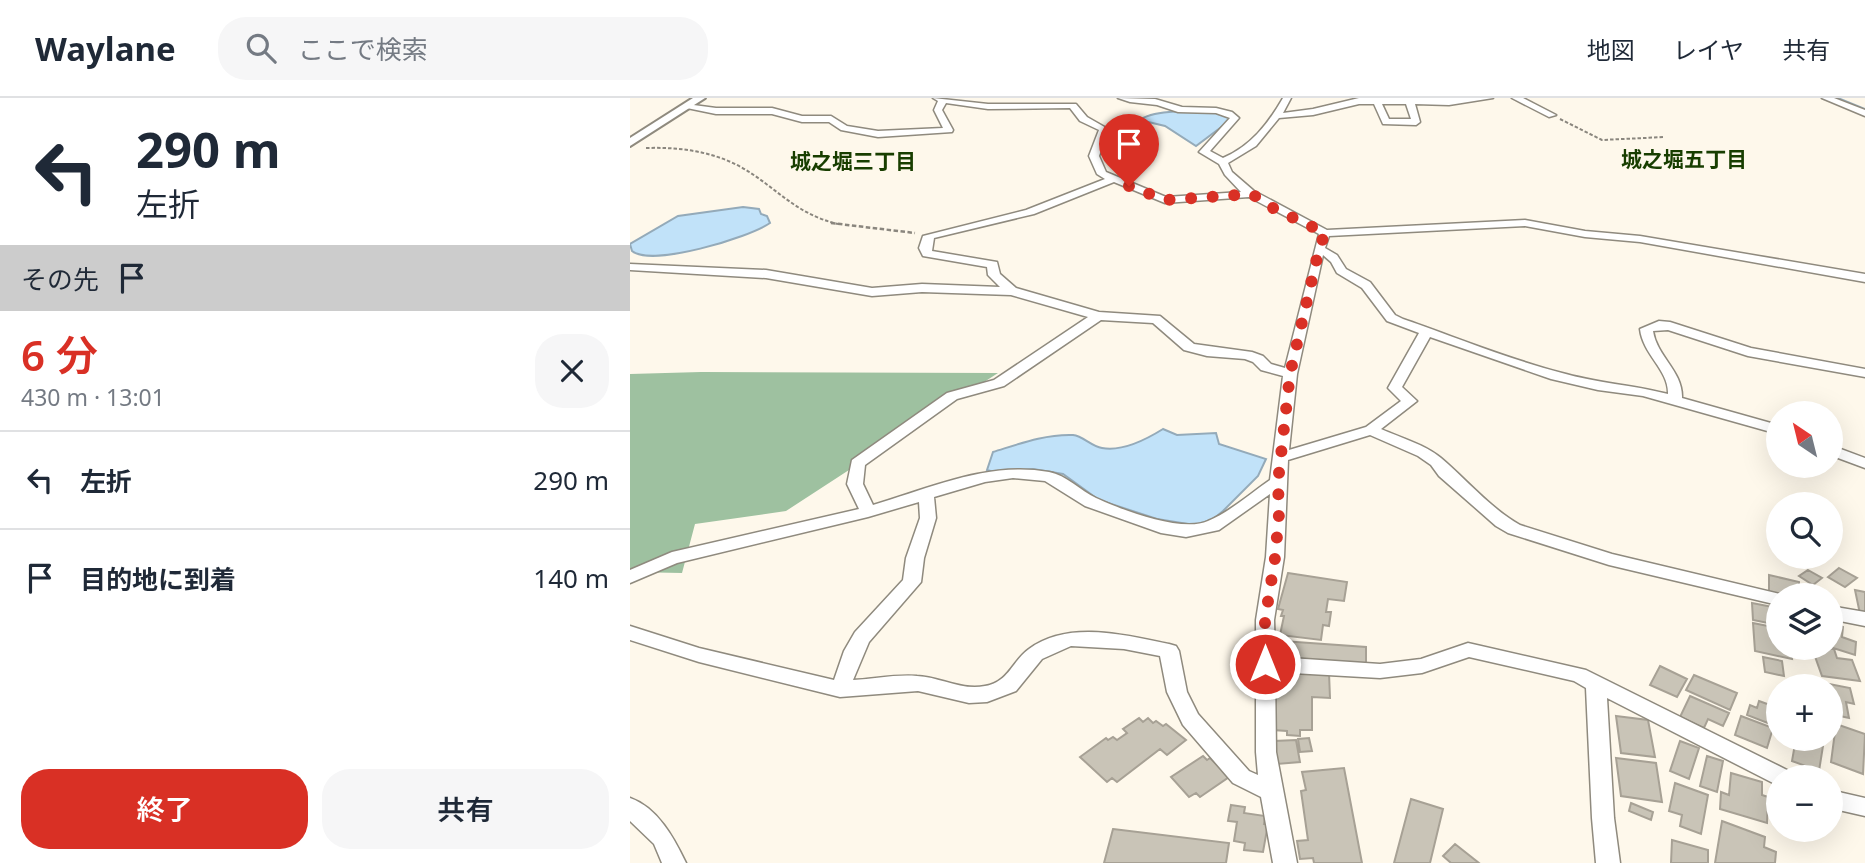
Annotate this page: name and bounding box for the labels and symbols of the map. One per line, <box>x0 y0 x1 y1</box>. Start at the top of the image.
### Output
pin <box>1099 114 1159 186</box>
district label: 城之堀五丁目 <box>1621 145 1747 173</box>
district label: 城之堀三丁目 <box>790 147 916 175</box>
north arrow <box>1766 401 1843 478</box>
position arrow <box>1228 627 1302 701</box>

